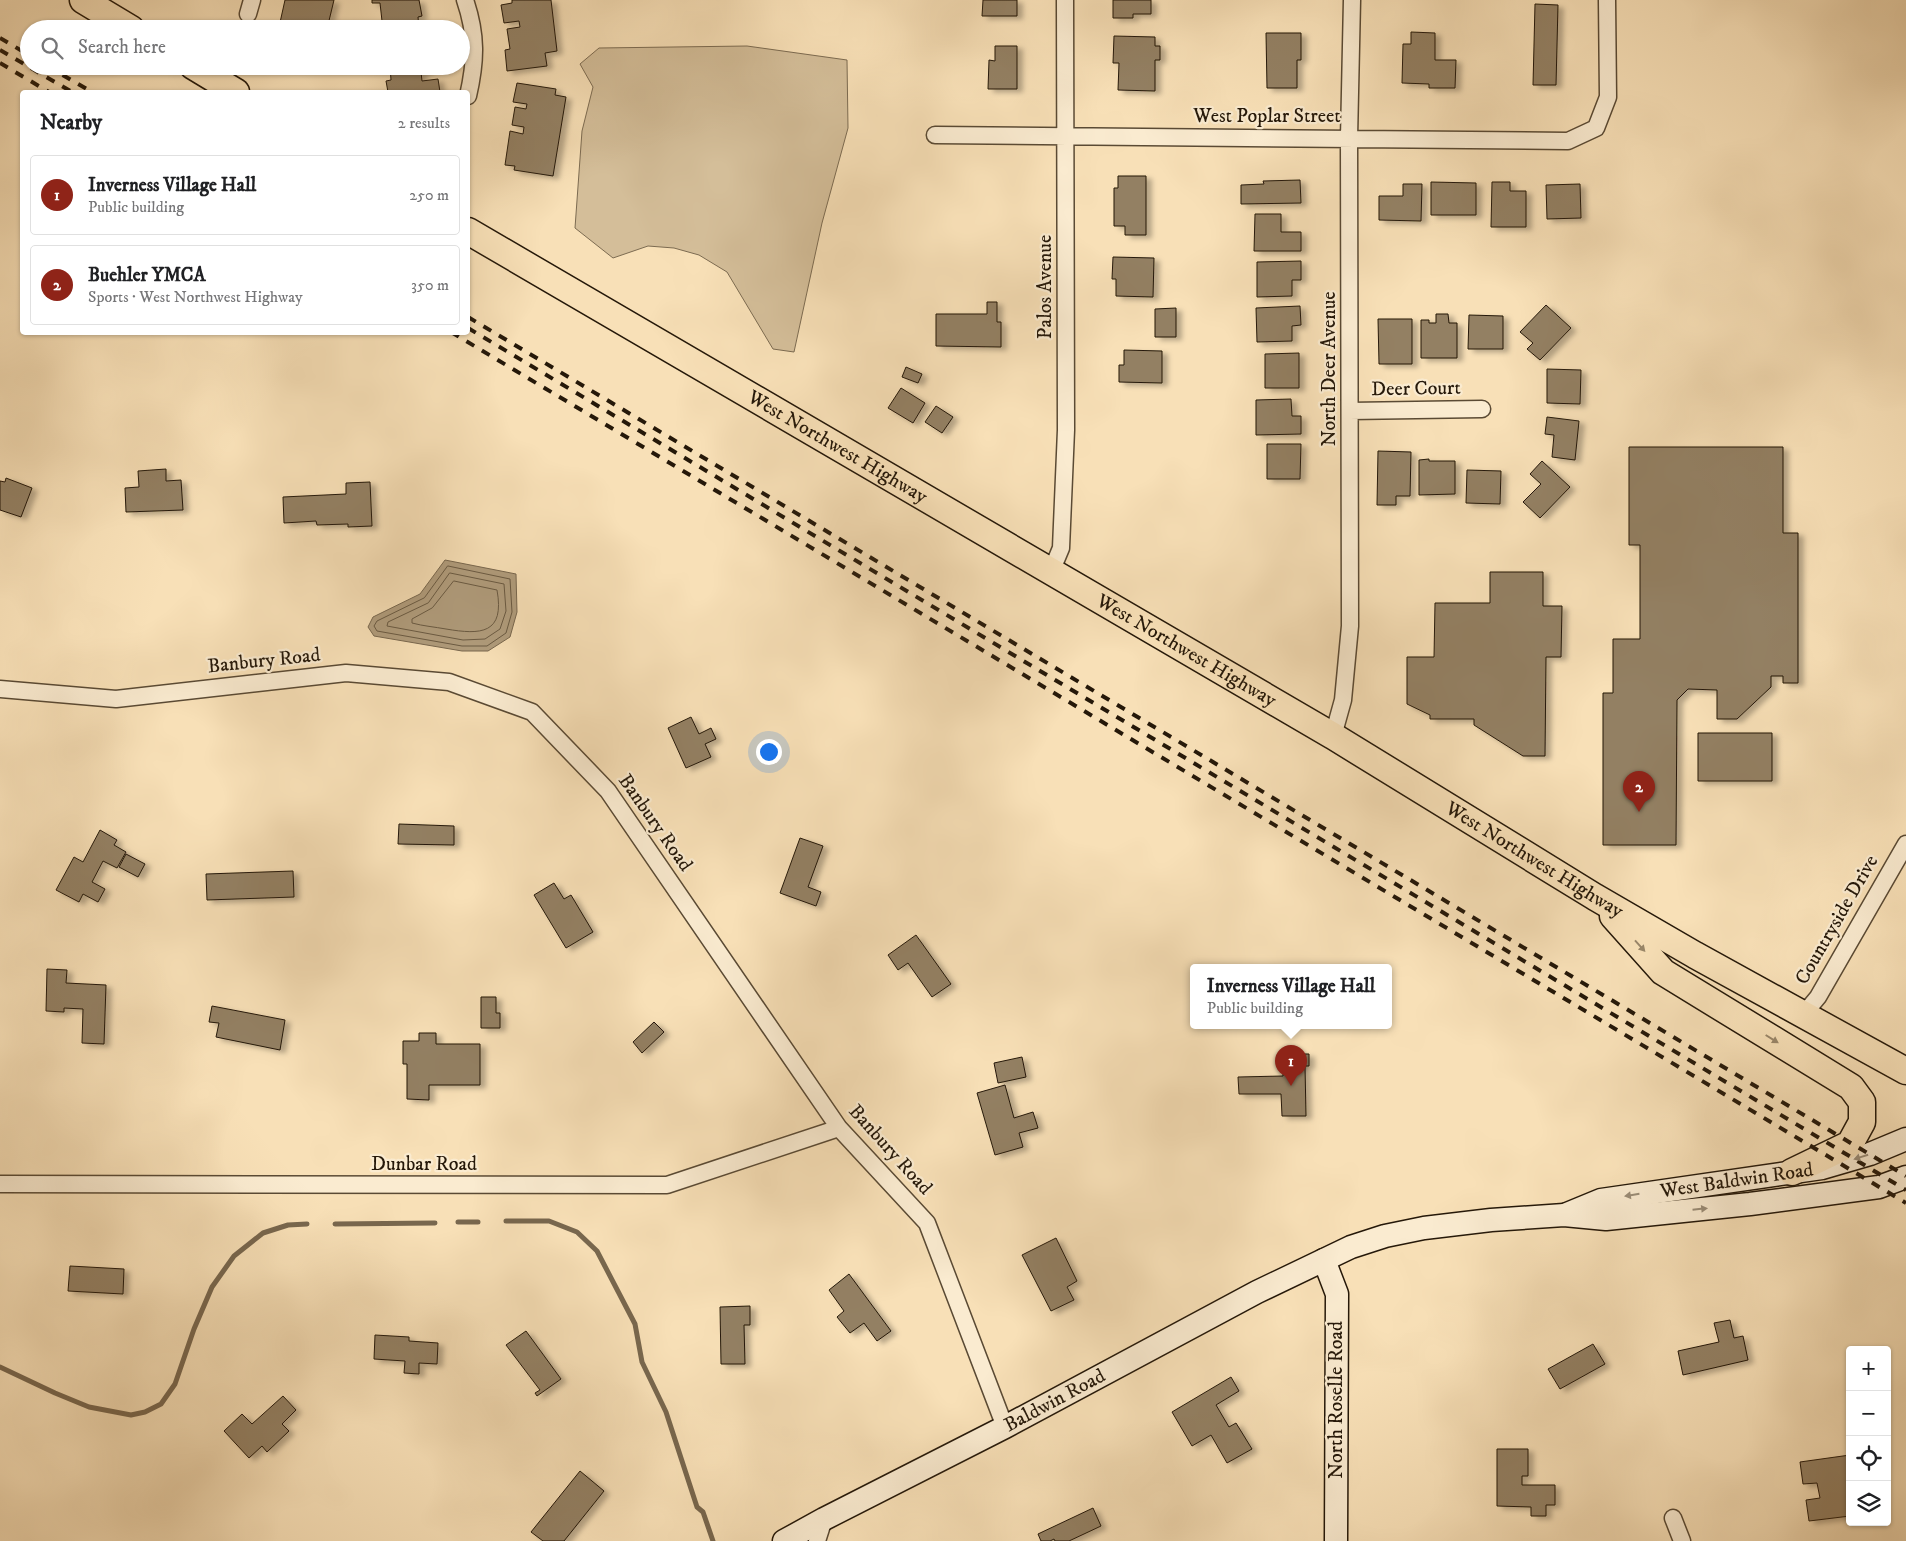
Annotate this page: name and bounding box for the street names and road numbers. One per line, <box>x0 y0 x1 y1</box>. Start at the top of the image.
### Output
street label: West Poplar Street <box>1192 104 1341 129</box>
street label: Palos Avenue <box>1033 235 1058 339</box>
street label: North Deer Avenue <box>1317 291 1342 447</box>
street label: Deer Court <box>1371 376 1461 402</box>
street label: West Northwest Highway <box>742 384 933 509</box>
street label: West Northwest Highway <box>1091 588 1281 713</box>
street label: Banbury Road <box>206 643 322 679</box>
street label: Banbury Road <box>612 769 698 877</box>
street label: West Northwest Highway <box>1440 795 1628 924</box>
street label: Countryside Drive <box>1790 851 1884 989</box>
street label: Banbury Road <box>843 1100 937 1200</box>
street label: Dunbar Road <box>371 1152 477 1177</box>
street label: West Baldwin Road <box>1658 1157 1815 1204</box>
street label: North Roselle Road <box>1324 1321 1349 1479</box>
street label: Baldwin Road <box>1000 1363 1110 1438</box>

